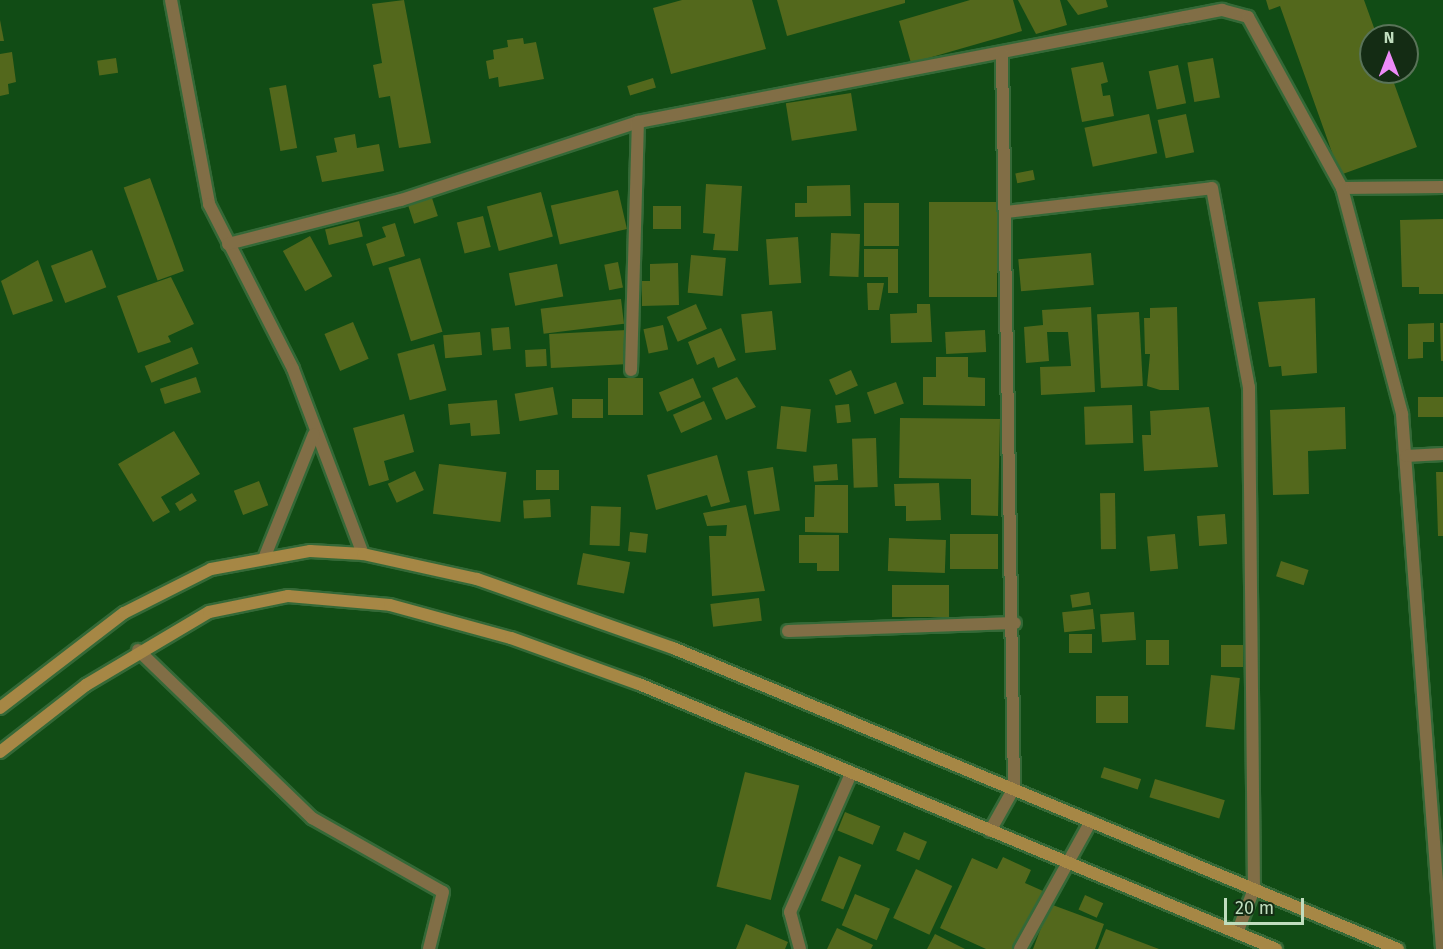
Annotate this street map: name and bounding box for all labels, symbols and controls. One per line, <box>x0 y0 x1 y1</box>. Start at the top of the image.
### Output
north arrow <box>1359 24 1419 84</box>
text: N <box>1384 28 1394 47</box>
scale bar <box>1227 886 1306 924</box>
text: 20 m <box>1235 897 1274 919</box>

